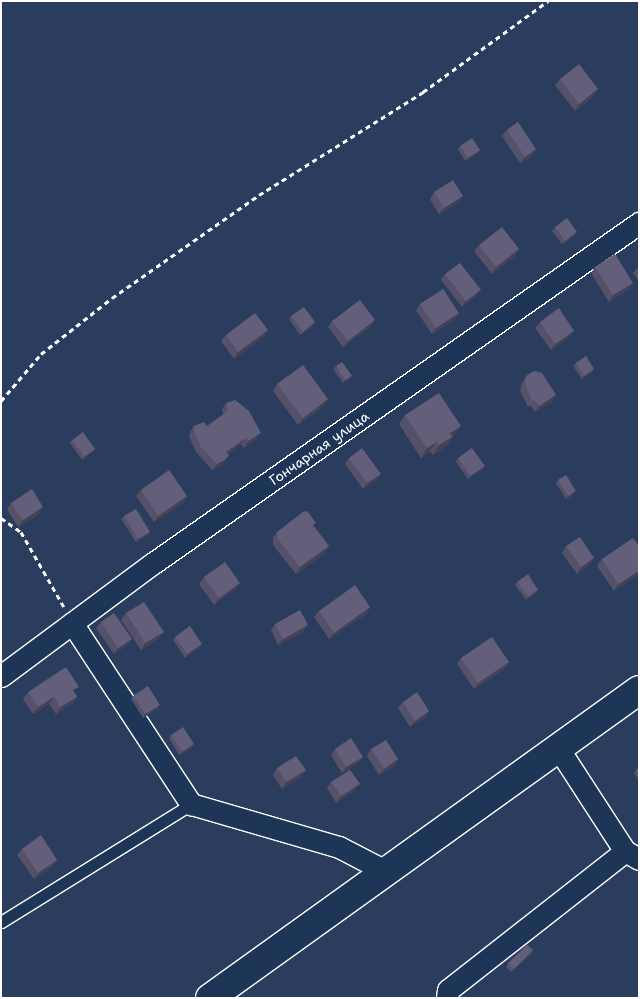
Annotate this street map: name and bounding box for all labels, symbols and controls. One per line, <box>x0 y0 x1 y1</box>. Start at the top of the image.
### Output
street label: Гончарная улица <box>266 407 372 489</box>

